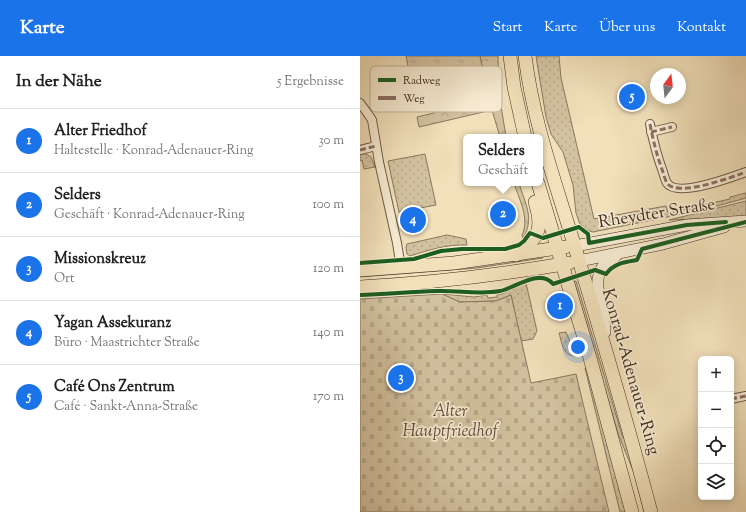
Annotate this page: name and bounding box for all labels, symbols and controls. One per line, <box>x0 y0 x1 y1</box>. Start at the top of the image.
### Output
text: Karte <box>20 15 65 42</box>
text: Start <box>493 18 522 38</box>
text: Karte <box>544 18 577 38</box>
text: Über uns <box>599 18 655 38</box>
text: Kontakt <box>677 18 726 38</box>
legend <box>370 66 502 112</box>
north arrow <box>650 68 686 104</box>
text: In der Nähe <box>16 70 102 94</box>
text: 5 Ergebnisse <box>277 73 344 91</box>
text: Radweg <box>403 73 441 89</box>
pin: 5 <box>619 82 645 112</box>
text: Weg <box>403 91 425 107</box>
text: Alter Friedhof <box>54 121 147 142</box>
text: 1 <box>27 132 31 150</box>
text: 30 m <box>318 132 344 150</box>
popup <box>463 134 543 186</box>
text: Selders <box>478 141 525 162</box>
text: Haltestelle · Konrad-Adenauer-Ring <box>54 142 253 160</box>
text: Geschäft <box>478 162 528 180</box>
text: Selders <box>54 185 101 206</box>
street label: Rheydter Straße <box>597 193 717 235</box>
text: 2 <box>26 196 32 214</box>
text: 100 m <box>312 196 344 214</box>
pin: 2 <box>490 199 516 229</box>
pin: 4 <box>400 205 426 235</box>
text: Geschäft · Konrad-Adenauer-Ring <box>54 206 245 224</box>
text: Missionskreuz <box>54 249 146 270</box>
text: 3 <box>26 260 32 278</box>
text: 120 m <box>313 260 344 278</box>
text: Ort <box>54 270 74 288</box>
street label: Konrad-Adenauer-Ring <box>595 286 665 458</box>
pin: 1 <box>547 291 573 321</box>
text: Yagan Assekuranz <box>54 313 171 334</box>
text: 4 <box>26 324 32 342</box>
text: 140 m <box>313 324 344 342</box>
text: Büro · Maastrichter Straße <box>54 334 200 352</box>
your location <box>568 337 588 357</box>
map controls <box>698 356 734 500</box>
button: + <box>698 356 734 392</box>
pin: 3 <box>388 363 414 393</box>
text: Café Ons Zentrum <box>54 377 175 398</box>
text: 5 <box>27 388 31 406</box>
text: 170 m <box>313 388 344 406</box>
button: − <box>698 392 734 428</box>
text: Café · Sankt-Anna-Straße <box>54 398 198 416</box>
park label: Alter Hauptfriedhof <box>402 400 499 444</box>
button: locate <box>698 428 734 464</box>
button: layers <box>698 464 734 500</box>

